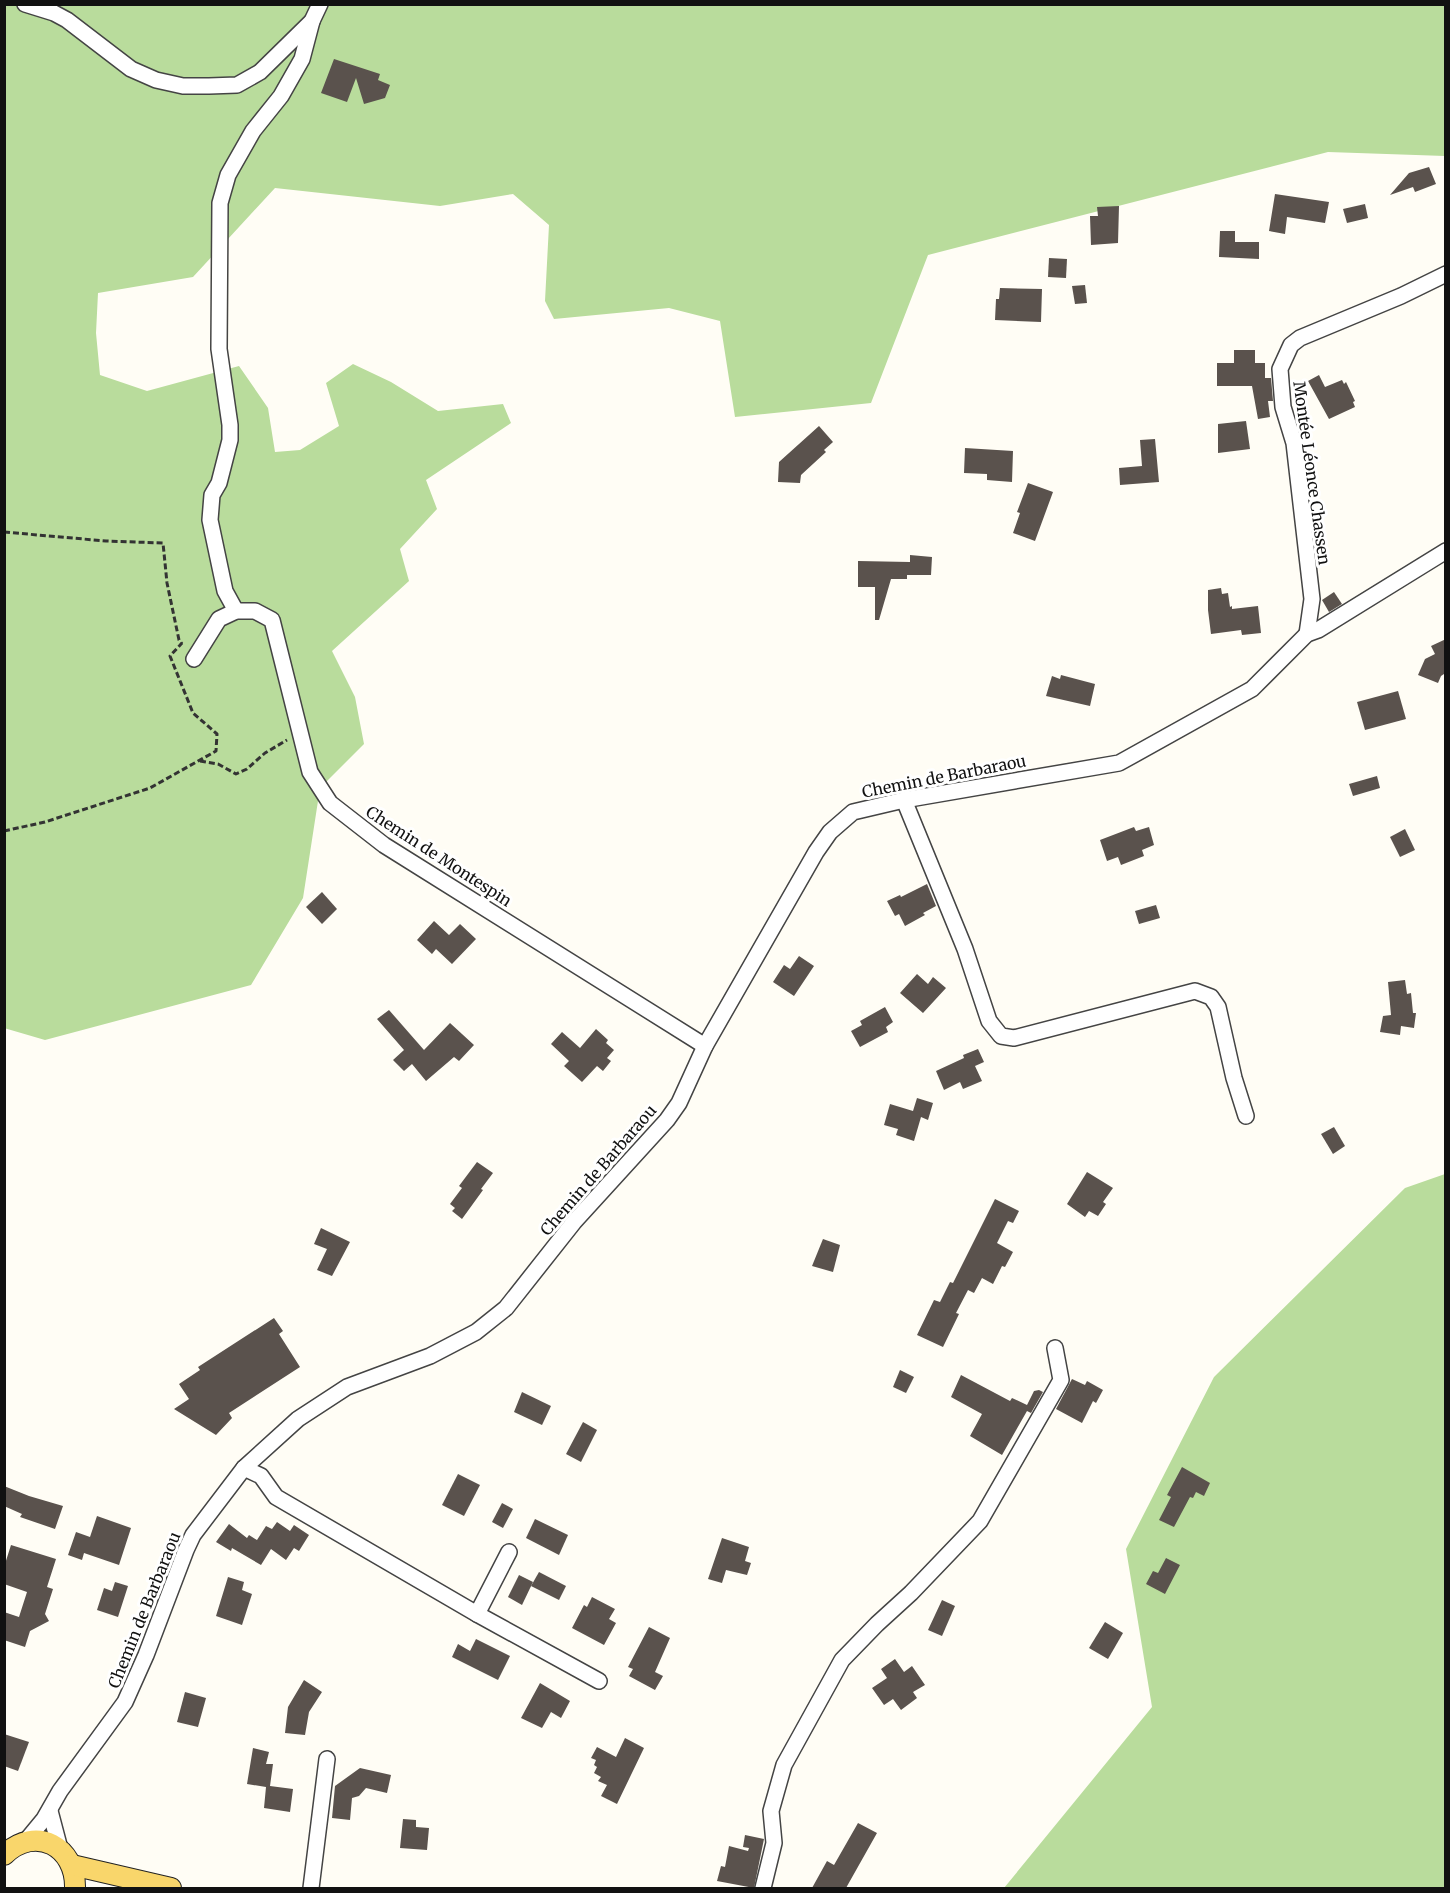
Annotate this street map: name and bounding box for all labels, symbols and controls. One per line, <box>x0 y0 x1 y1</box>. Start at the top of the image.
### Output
street label: Montée Léonce Chassen <box>1289 380 1335 566</box>
street label: Chemin de Barbaraou <box>860 750 1028 802</box>
street label: Chemin de Montespin <box>362 801 516 911</box>
street label: Chemin de Barbaraou <box>536 1101 660 1239</box>
street label: Chemin de Barbaraou <box>103 1529 185 1691</box>

